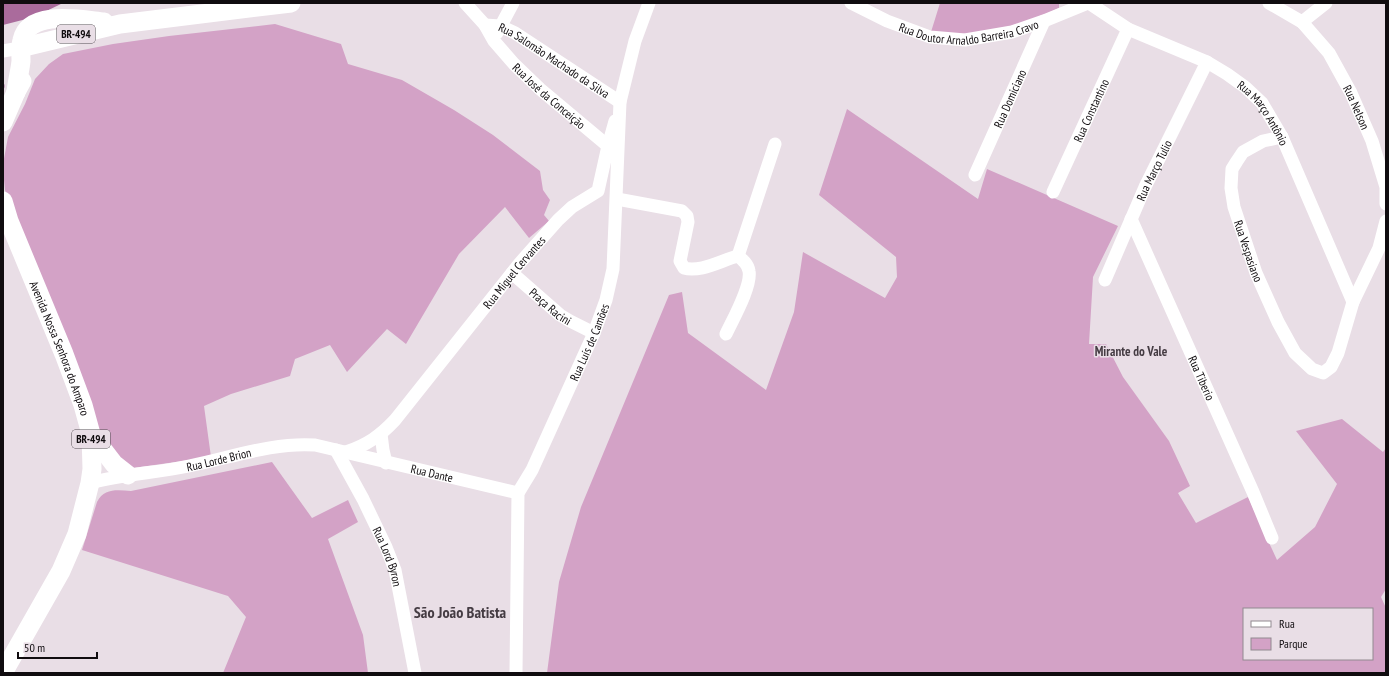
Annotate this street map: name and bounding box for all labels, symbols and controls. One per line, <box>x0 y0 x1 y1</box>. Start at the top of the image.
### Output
street label: Rua Doutor Arnaldo Barreira Cravo <box>898 14 1040 30</box>
text: Rua Doutor Arnaldo Barreira Cravo <box>897 16 1040 48</box>
street label: Rua Salomão Machado da Silva <box>496 19 613 101</box>
road number: BR-494 <box>57 25 95 43</box>
street label: Rua José da Conceição <box>510 60 589 132</box>
street label: Rua Domiciano <box>990 67 1029 130</box>
street label: Rua Constantino <box>1070 76 1112 144</box>
street label: Rua Março Antônio <box>1235 77 1292 148</box>
street label: Rua Nelson <box>1340 82 1373 132</box>
street label: Rua Março Tulio <box>1133 137 1175 203</box>
street label: Rua Vespasiano <box>1231 218 1266 284</box>
street label: Rua Miguel Cervantes <box>479 233 548 311</box>
street label: Avenida Nossa Senhora do Amparo <box>27 278 93 417</box>
street label: Praça Racini <box>527 284 574 328</box>
street label: Rua Luís de Camões <box>566 301 612 383</box>
district label: Mirante do Vale <box>1095 343 1168 360</box>
street label: Rua Tiberio <box>1185 353 1218 403</box>
road number: BR-494 <box>72 430 110 448</box>
street label: Rua Lorde Brion <box>185 444 252 474</box>
street label: Rua Dante <box>409 460 455 485</box>
street label: Rua Lord Byron <box>370 524 406 588</box>
district label: São João Batista <box>414 602 507 622</box>
legend <box>1243 608 1373 660</box>
text: Rua <box>1279 616 1295 631</box>
scale bar <box>18 634 97 660</box>
text: Parque <box>1279 636 1308 651</box>
text: 50 m <box>24 640 45 655</box>

